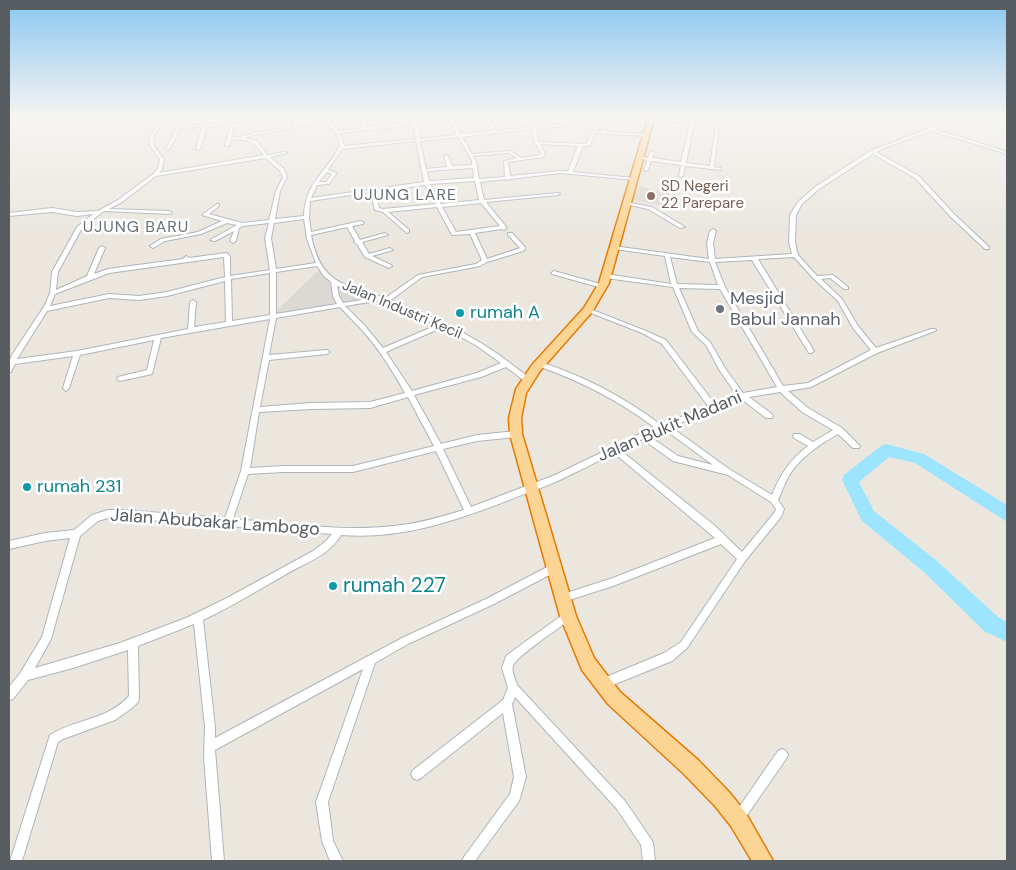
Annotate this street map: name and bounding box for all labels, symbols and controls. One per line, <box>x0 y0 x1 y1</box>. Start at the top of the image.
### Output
place label: SD Negeri 22 Parepare <box>661 178 744 213</box>
district label: UJUNG LARE <box>352 186 458 206</box>
marker: SD Negeri 22 Parepare <box>645 190 657 202</box>
district label: UJUNG BARU <box>82 218 190 238</box>
street label: Jalan Industri Kecil <box>339 277 465 343</box>
place label: Mesjid Babul Jannah <box>730 288 841 330</box>
place label: rumah A <box>470 302 540 324</box>
marker: Mesjid Babul Jannah <box>714 303 726 315</box>
marker: rumah A <box>454 307 466 319</box>
street label: Jalan Bukit Madani <box>595 387 745 467</box>
place label: rumah 231 <box>37 476 121 498</box>
marker: rumah 231 <box>21 481 33 493</box>
street label: Jalan Abubakar Lambogo <box>110 505 320 541</box>
place label: rumah 227 <box>343 573 446 599</box>
marker: rumah 227 <box>327 580 339 592</box>

